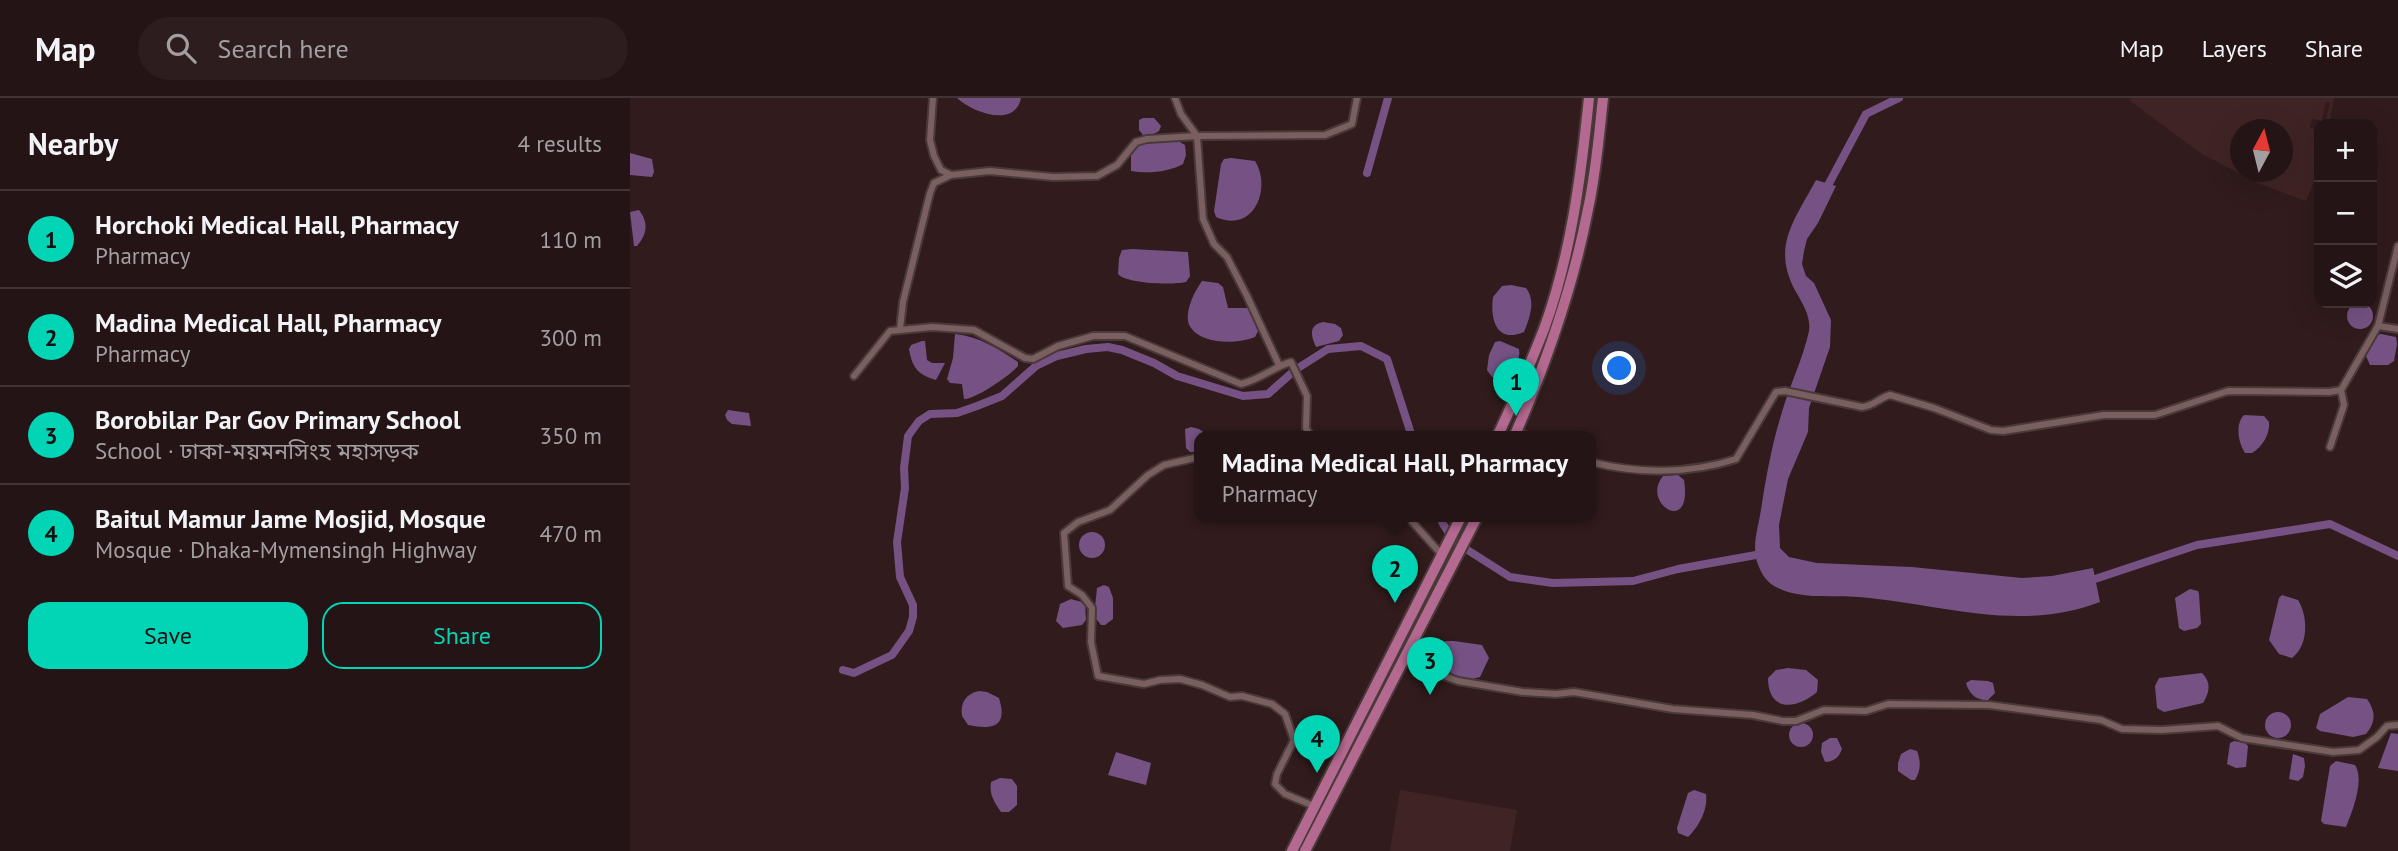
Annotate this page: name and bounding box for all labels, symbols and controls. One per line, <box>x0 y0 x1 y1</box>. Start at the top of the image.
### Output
search box <box>138 17 628 80</box>
text: Map <box>35 27 96 70</box>
icon: search <box>162 29 200 67</box>
text: Search here <box>218 32 349 65</box>
text: Map <box>2120 33 2164 64</box>
text: Layers <box>2202 33 2267 64</box>
text: Share <box>2305 33 2363 64</box>
north arrow <box>2230 119 2293 182</box>
map controls <box>2314 119 2377 308</box>
button: + <box>2314 119 2377 182</box>
text: Nearby <box>28 124 118 163</box>
text: 4 results <box>518 129 602 158</box>
button: − <box>2314 182 2377 245</box>
text: Horchoki Medical Hall, Pharmacy <box>95 208 459 241</box>
text: 1 <box>44 225 58 254</box>
text: 110 m <box>540 225 602 254</box>
text: Pharmacy <box>95 241 191 270</box>
button: layers <box>2314 245 2377 308</box>
text: Madina Medical Hall, Pharmacy <box>95 306 441 339</box>
text: 2 <box>44 323 58 352</box>
text: 300 m <box>540 323 602 352</box>
text: Pharmacy <box>95 339 191 368</box>
your location <box>1602 351 1636 385</box>
pin: 1 <box>1493 358 1539 416</box>
text: Borobilar Par Gov Primary School <box>95 403 461 436</box>
text: 3 <box>44 421 58 450</box>
text: 350 m <box>540 421 602 450</box>
popup <box>1194 431 1596 522</box>
text: School · ঢাকা-ময়মনসিংহ মহাসড়ক <box>95 436 419 465</box>
text: Madina Medical Hall, Pharmacy <box>1222 446 1568 479</box>
text: Pharmacy <box>1222 479 1317 508</box>
text: Baitul Mamur Jame Mosjid, Mosque <box>95 502 486 535</box>
text: 4 <box>44 519 58 548</box>
text: 470 m <box>540 519 602 548</box>
text: Mosque · Dhaka-Mymensingh Highway <box>95 535 477 564</box>
pin: 2 <box>1372 545 1418 603</box>
button: Save <box>28 602 308 669</box>
button: Share <box>322 602 602 669</box>
pin: 3 <box>1407 637 1453 695</box>
pin: 4 <box>1294 715 1340 773</box>

